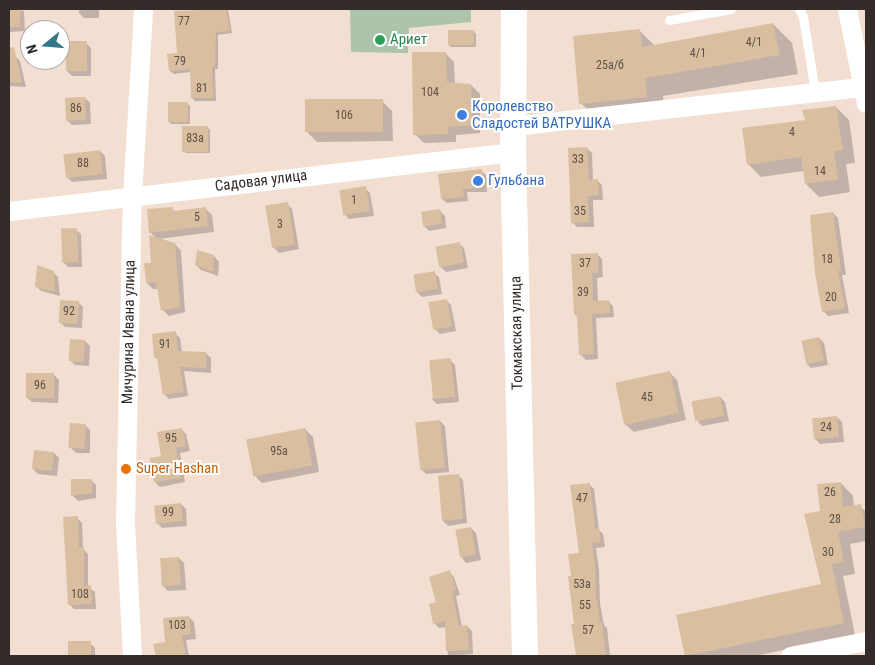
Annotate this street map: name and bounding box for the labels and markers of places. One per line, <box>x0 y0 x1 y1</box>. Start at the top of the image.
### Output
place label: Ариет <box>390 31 427 49</box>
marker: Ариет <box>374 34 386 46</box>
place label: Королевство Сладостей ВАТРУШКА <box>472 97 611 132</box>
marker: Королевство Сладостей ВАТРУШКА <box>456 109 468 121</box>
place label: Гульбана <box>488 172 544 190</box>
marker: Гульбана <box>472 175 484 187</box>
place label: Super Hashan <box>136 460 218 478</box>
marker: Super Hashan <box>120 463 132 475</box>

